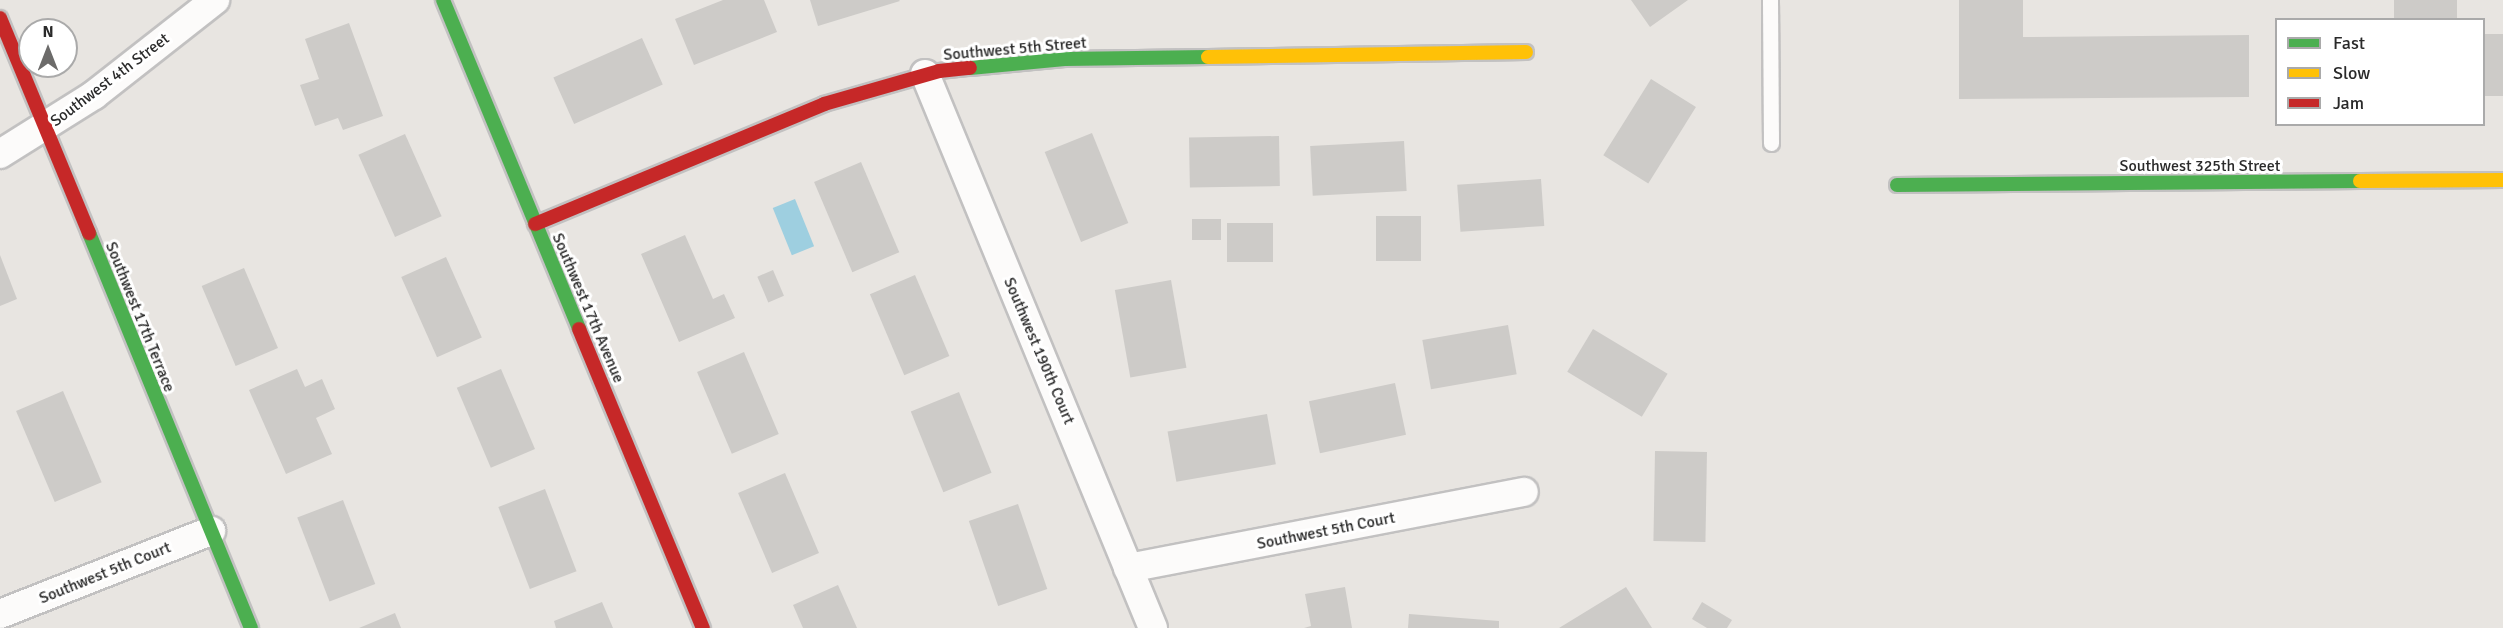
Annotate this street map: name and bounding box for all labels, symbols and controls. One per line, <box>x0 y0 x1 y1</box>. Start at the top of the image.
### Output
north arrow <box>18 18 78 78</box>
legend <box>2275 18 2485 126</box>
text: N <box>42 22 54 42</box>
street label: Southwest 4th Street <box>47 29 173 131</box>
text: Fast <box>2333 32 2365 54</box>
street label: Southwest 5th Street <box>943 33 1087 65</box>
text: Slow <box>2333 62 2370 84</box>
text: Jam <box>2333 92 2364 114</box>
street label: Southwest 325th Street <box>2120 156 2280 176</box>
street label: Southwest 17th Avenue <box>548 230 628 386</box>
street label: Southwest 17th Terrace <box>101 239 179 395</box>
street label: Southwest 190th Court <box>999 275 1079 427</box>
street label: Southwest 5th Court <box>1255 508 1397 554</box>
street label: Southwest 5th Court <box>36 538 174 608</box>

